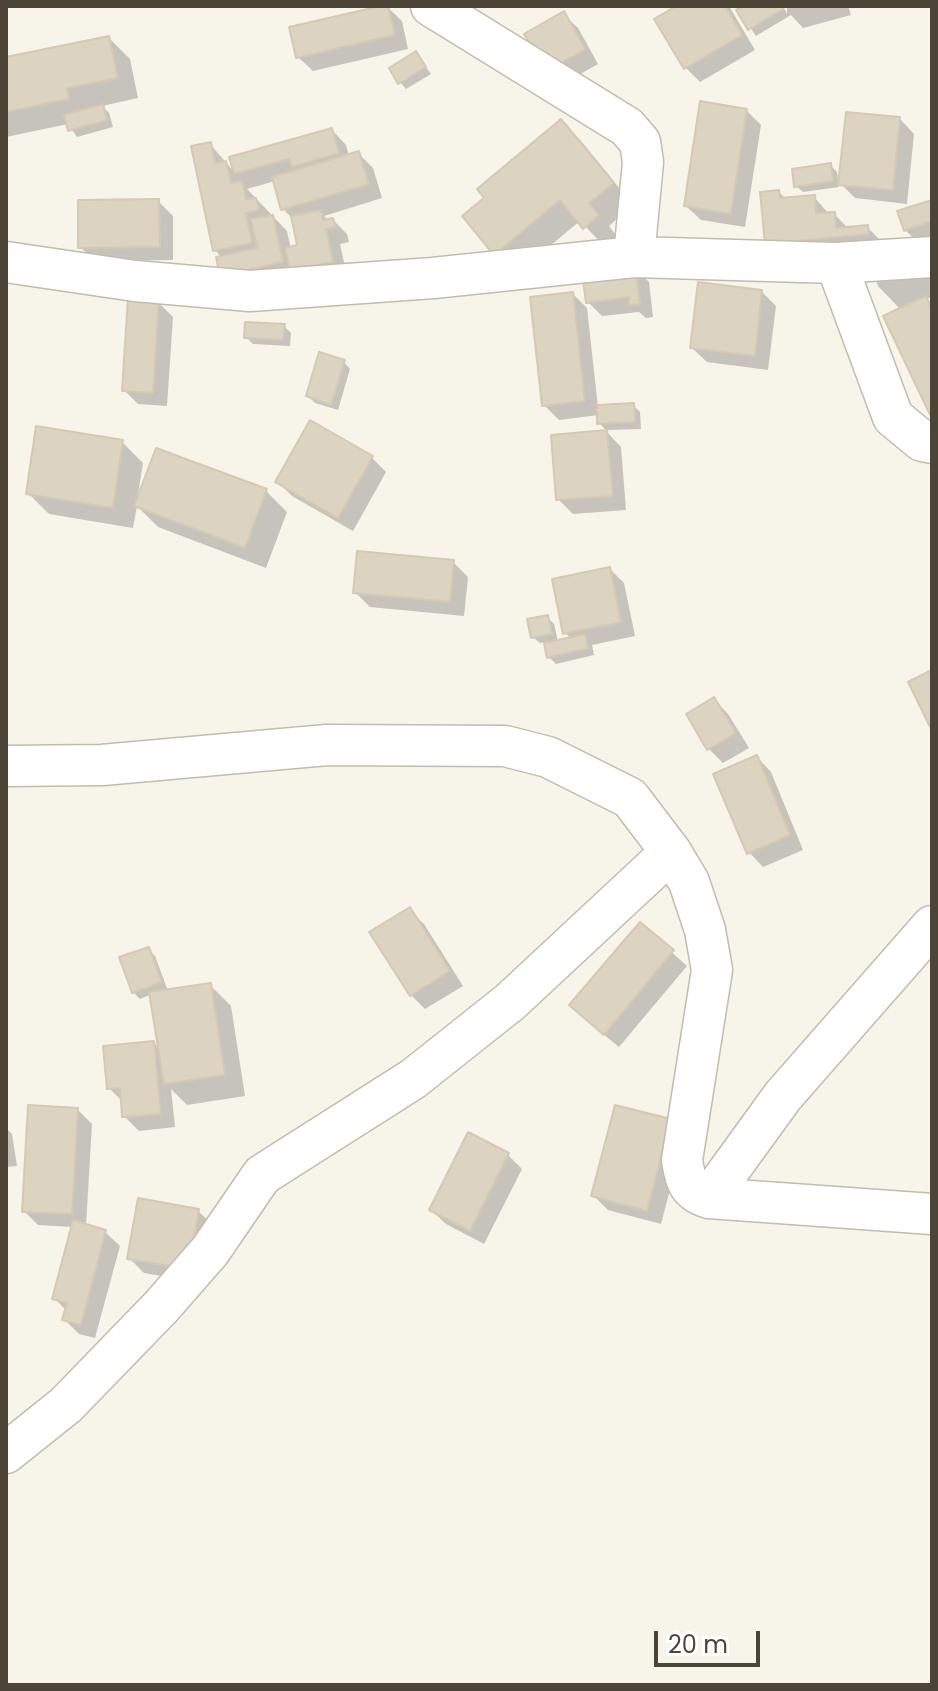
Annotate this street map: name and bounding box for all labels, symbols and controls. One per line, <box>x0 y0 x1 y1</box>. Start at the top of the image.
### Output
scale bar <box>658 1615 764 1665</box>
text: 20 m <box>668 1628 728 1661</box>

